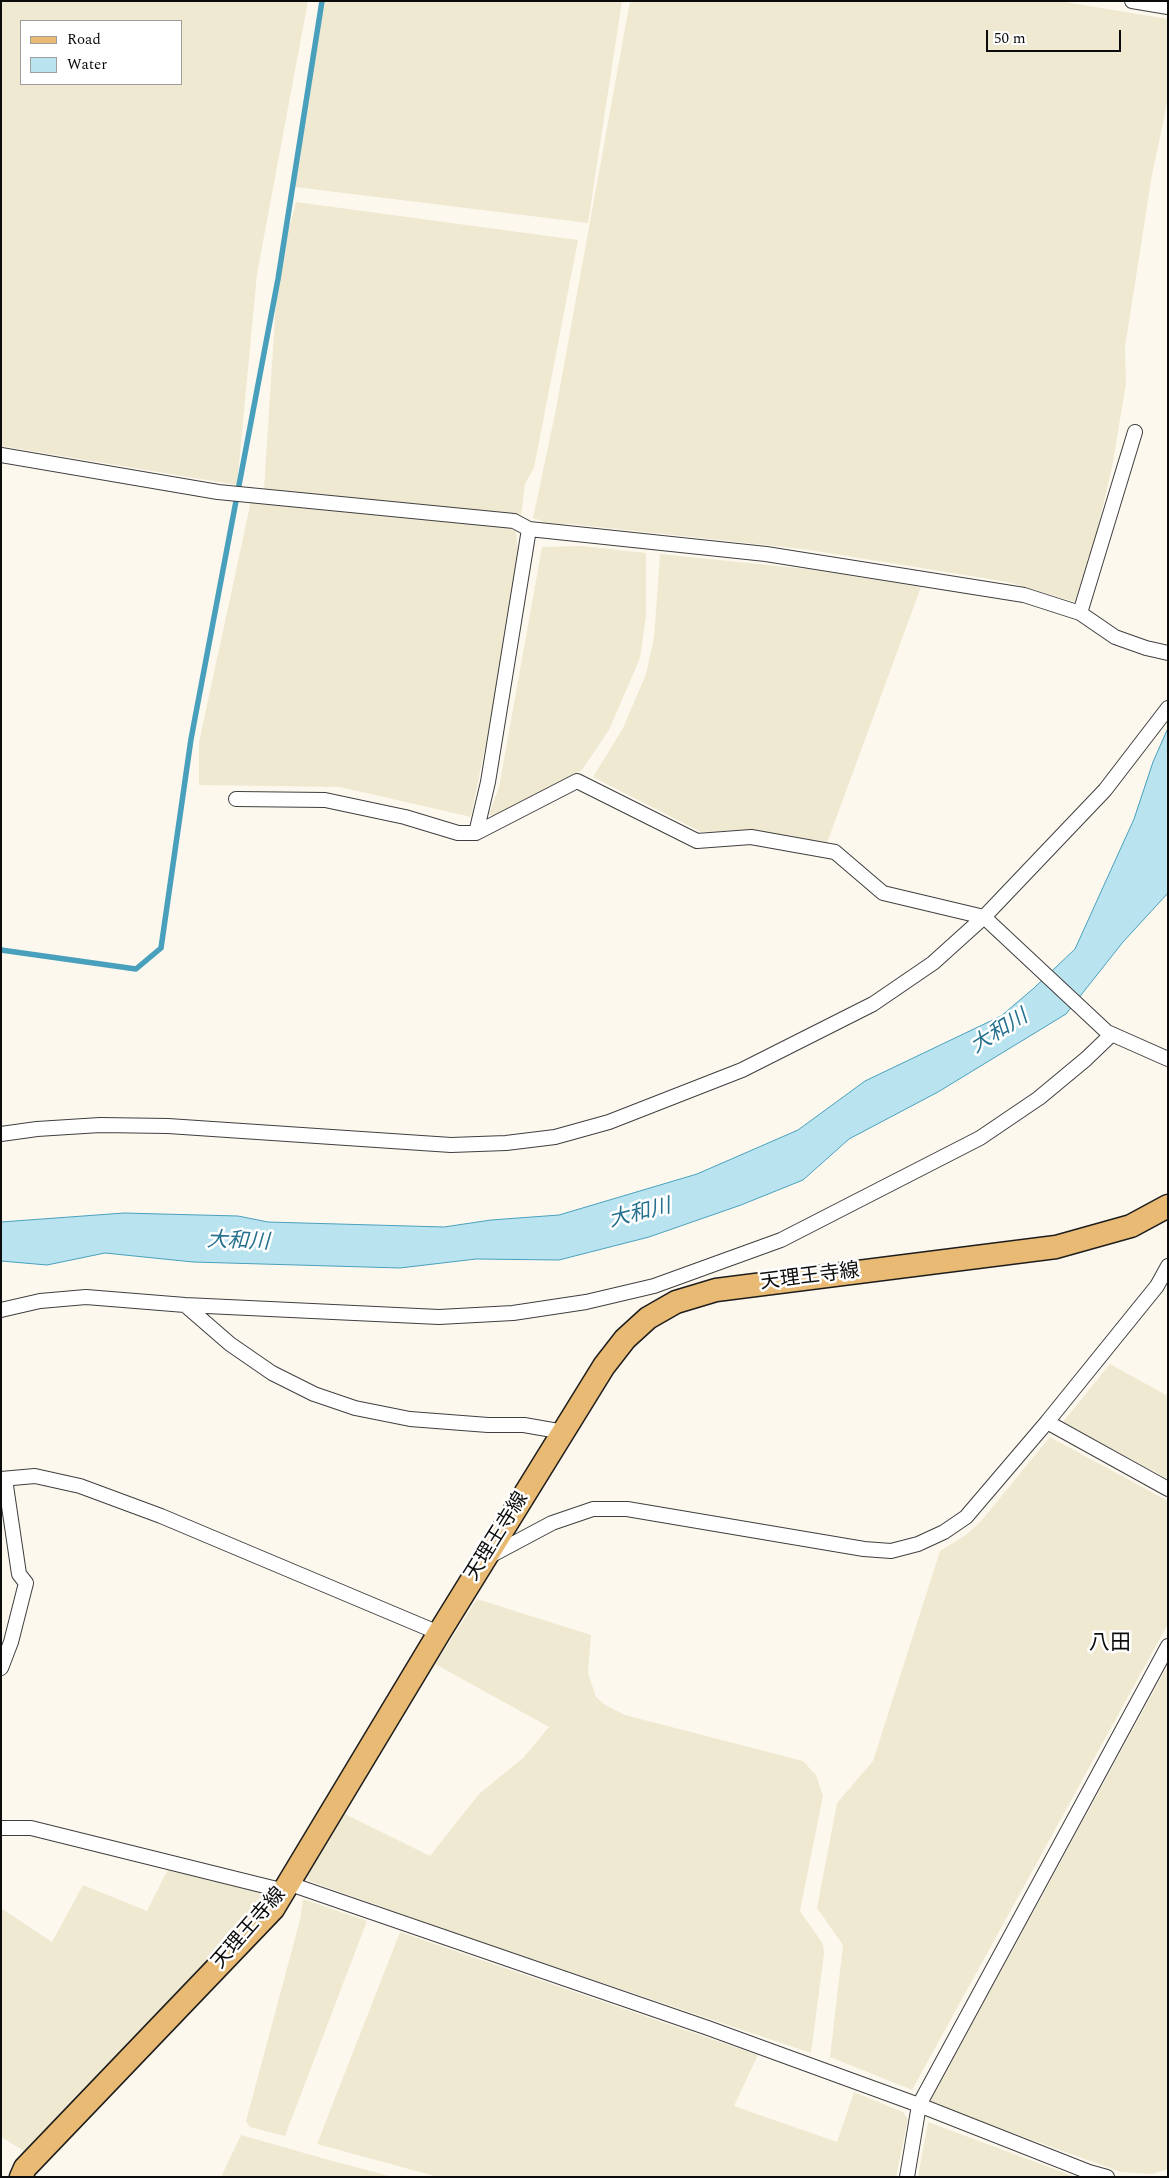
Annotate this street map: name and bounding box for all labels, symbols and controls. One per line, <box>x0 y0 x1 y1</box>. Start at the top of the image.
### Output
legend <box>20 20 182 85</box>
scale bar <box>989 20 1124 52</box>
text: 50 m <box>994 27 1026 50</box>
text: Road <box>67 28 101 51</box>
text: Water <box>67 53 107 76</box>
water label: 大和川 <box>967 1006 1033 1060</box>
water label: 大和川 <box>606 1195 674 1235</box>
water label: 大和川 <box>206 1229 270 1257</box>
street label: 天理王寺線 <box>759 1260 861 1296</box>
street label: 天理王寺線 <box>461 1488 535 1586</box>
district label: 八田 <box>1089 1632 1131 1658</box>
street label: 天理王寺線 <box>208 1883 292 1975</box>

